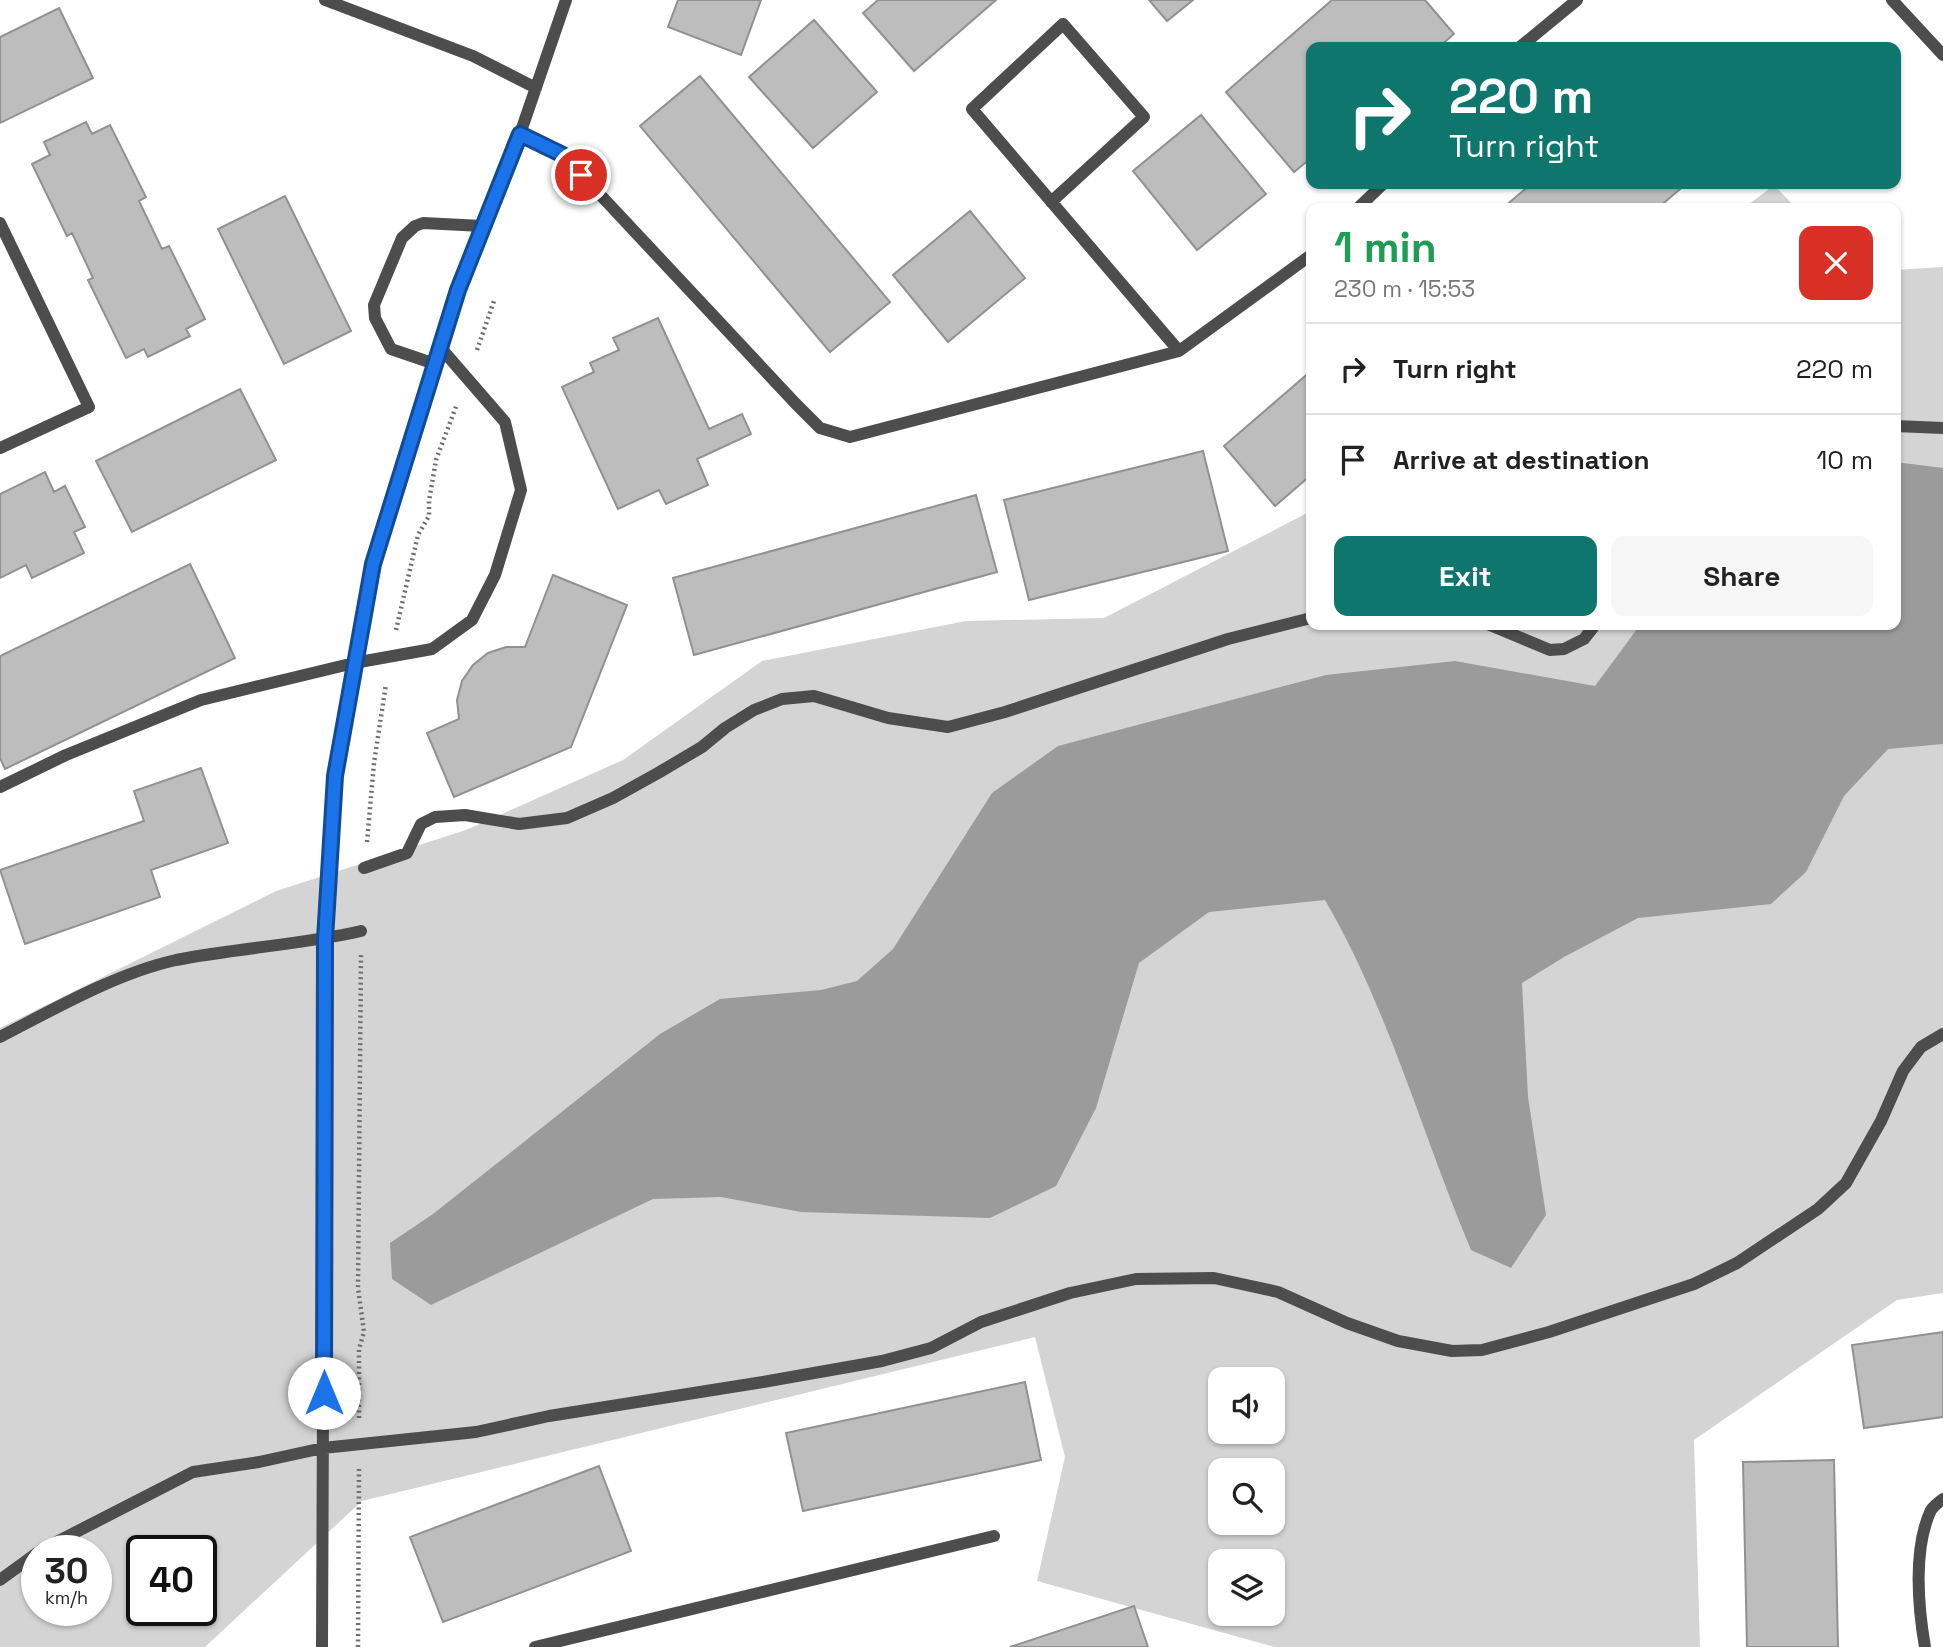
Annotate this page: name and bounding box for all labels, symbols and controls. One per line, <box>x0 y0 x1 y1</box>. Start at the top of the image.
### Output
text: 220 m <box>1449 65 1593 127</box>
icon: right <box>1334 70 1425 161</box>
text: Turn right <box>1449 126 1599 166</box>
pin <box>551 145 611 205</box>
icon: arrive <box>562 156 600 194</box>
text: 1 min <box>1334 221 1437 274</box>
button: close <box>1799 226 1873 300</box>
text: 230 m · 15:53 <box>1334 274 1475 304</box>
icon: right <box>1334 350 1372 388</box>
text: Turn right <box>1393 352 1517 386</box>
text: 220 m <box>1796 352 1873 386</box>
icon: arrive <box>1334 441 1372 479</box>
text: Arrive at destination <box>1393 443 1650 477</box>
text: 10 m <box>1816 443 1873 477</box>
button: Exit <box>1334 536 1597 616</box>
button: Share <box>1611 536 1873 616</box>
position arrow <box>287 1356 361 1430</box>
map controls <box>1208 1367 1285 1626</box>
button: sound <box>1208 1367 1285 1444</box>
button: search <box>1208 1458 1285 1535</box>
speed limit sign: 40 <box>126 1535 217 1626</box>
text: 30 <box>45 1549 88 1593</box>
button: layers <box>1208 1549 1285 1626</box>
text: km/h <box>45 1586 88 1609</box>

